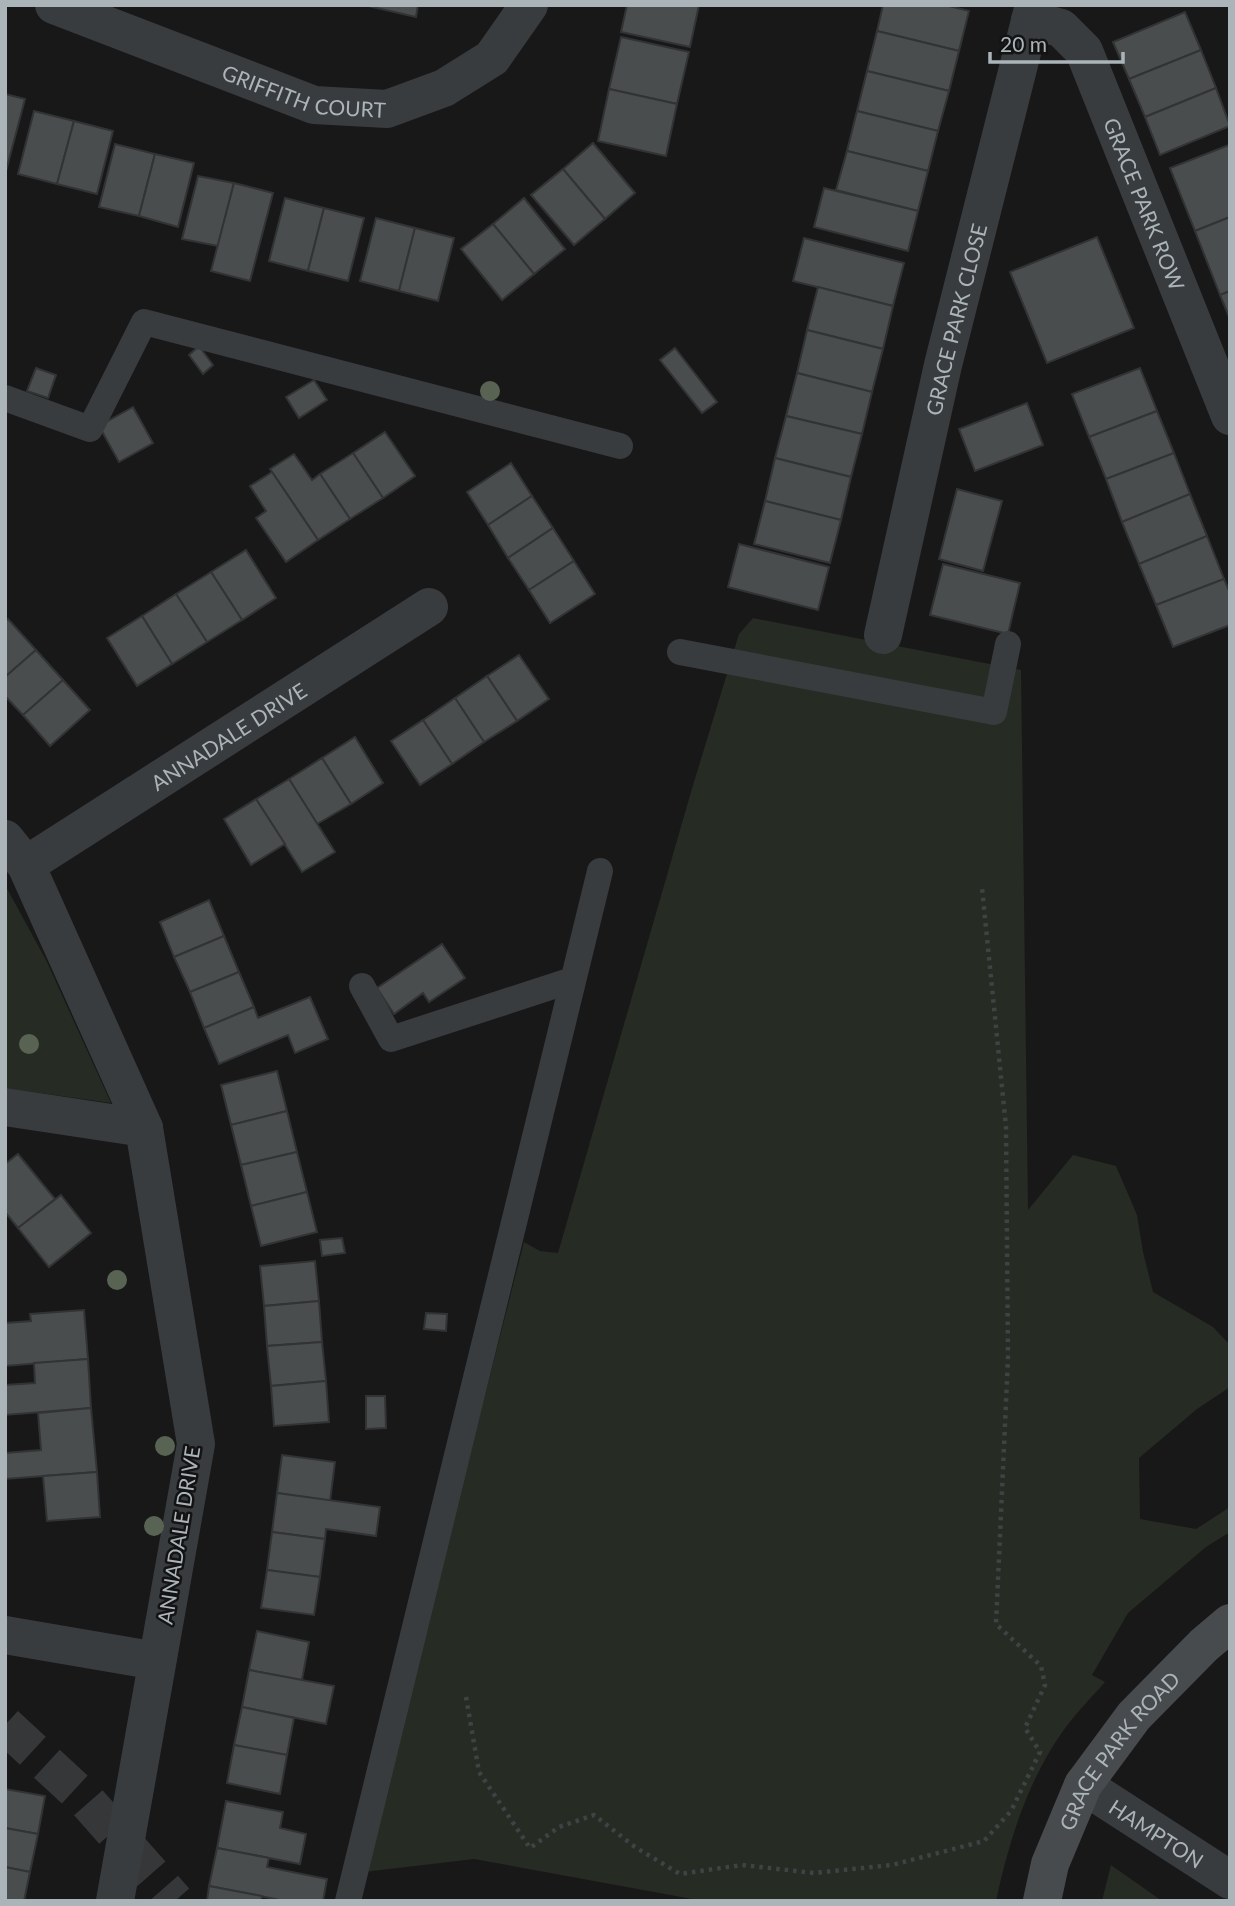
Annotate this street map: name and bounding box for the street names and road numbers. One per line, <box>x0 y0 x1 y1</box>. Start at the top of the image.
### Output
street label: GRIFFITH COURT <box>219 58 387 121</box>
street label: GRACE PARK ROW <box>1099 114 1191 294</box>
street label: GRACE PARK CLOSE <box>920 221 991 417</box>
street label: ANNADALE DRIVE <box>146 677 311 795</box>
street label: ANNADALE DRIVE <box>152 1444 204 1626</box>
street label: GRACE PARK ROAD <box>1053 1665 1184 1834</box>
street label: HAMPTON <box>1105 1793 1209 1872</box>

